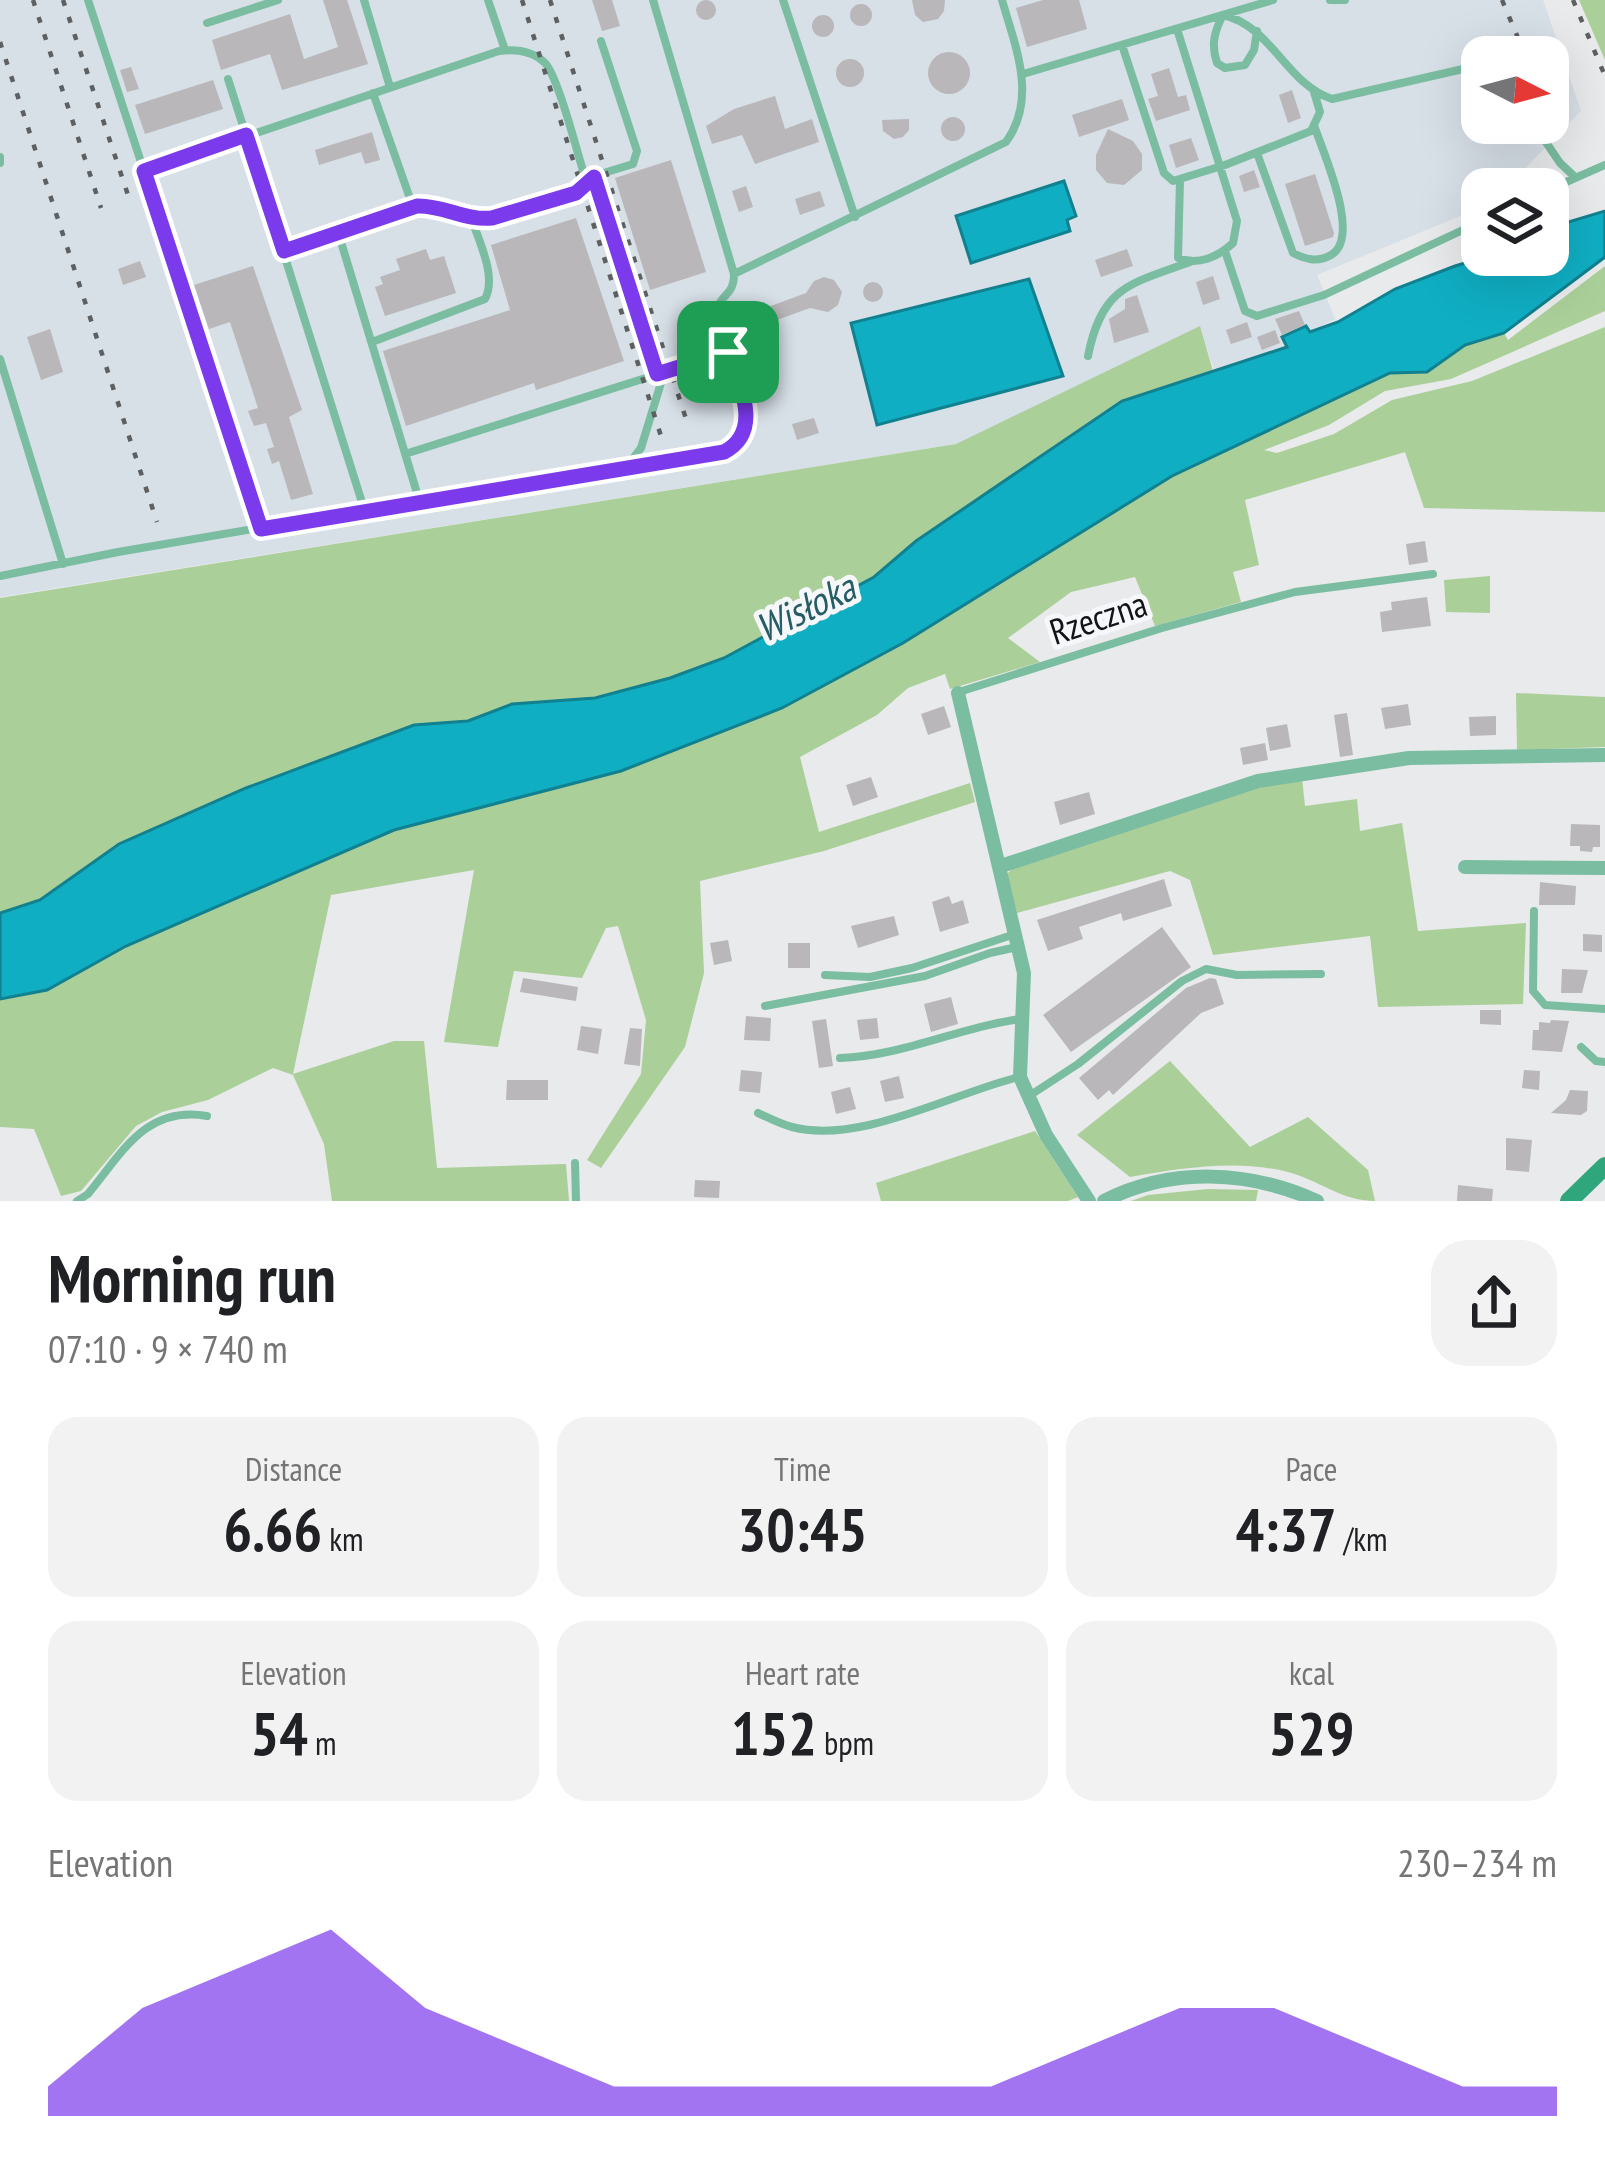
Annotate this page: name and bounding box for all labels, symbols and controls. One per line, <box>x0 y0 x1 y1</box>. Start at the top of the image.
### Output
north arrow <box>1461 36 1569 144</box>
map controls <box>1461 36 1569 276</box>
button: layers <box>1461 168 1569 276</box>
pin <box>677 301 779 403</box>
icon: arrive <box>695 319 761 385</box>
water label: Wisłoka <box>747 560 865 653</box>
street label: Rzeczna <box>1044 579 1152 655</box>
text: Morning run <box>48 1235 336 1320</box>
button: share <box>1431 1240 1557 1366</box>
text: 07:10 · 9 × 740 m <box>48 1323 288 1374</box>
text: Distance <box>245 1447 342 1490</box>
text: Time <box>774 1447 831 1490</box>
text: Pace <box>1285 1447 1338 1490</box>
text: 6.66 <box>223 1490 322 1568</box>
text: 30:45 <box>738 1490 867 1568</box>
text: 4:37 <box>1235 1490 1337 1568</box>
text: km <box>322 1517 364 1560</box>
text: /km <box>1337 1517 1388 1560</box>
text: Elevation <box>241 1651 346 1694</box>
text: Heart rate <box>745 1651 860 1694</box>
text: kcal <box>1289 1651 1334 1694</box>
text: 54 <box>251 1694 308 1772</box>
text: 152 <box>731 1694 817 1772</box>
text: 529 <box>1268 1694 1355 1772</box>
text: m <box>308 1721 336 1764</box>
text: bpm <box>817 1721 874 1764</box>
text: Elevation <box>48 1837 173 1888</box>
text: 230–234 m <box>1397 1837 1557 1888</box>

